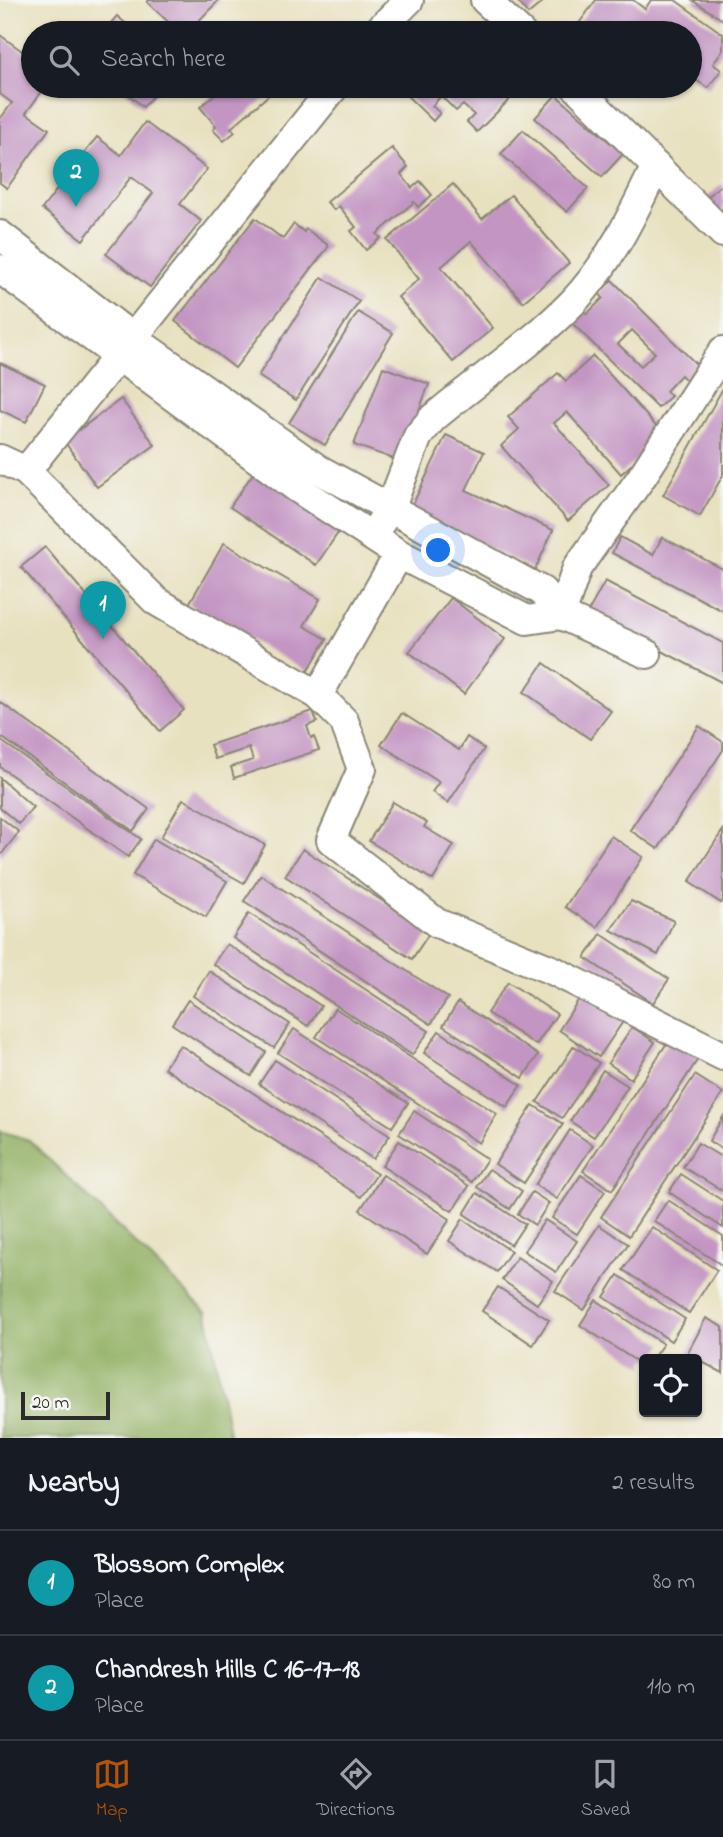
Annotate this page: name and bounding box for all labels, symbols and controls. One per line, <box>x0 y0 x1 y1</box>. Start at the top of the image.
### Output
search box <box>21 21 702 98</box>
icon: search <box>45 41 83 79</box>
text: Search here <box>101 41 226 79</box>
pin: 2 <box>53 149 99 207</box>
your location <box>421 533 455 567</box>
pin: 1 <box>80 581 126 639</box>
map controls <box>639 1354 702 1417</box>
button: locate <box>639 1354 702 1417</box>
scale bar <box>21 1389 110 1421</box>
text: 20 m <box>32 1390 69 1417</box>
text: Nearby <box>28 1462 120 1506</box>
text: 2 results <box>612 1467 695 1500</box>
text: Blossom Complex <box>95 1547 285 1585</box>
text: 1 <box>47 1566 55 1599</box>
text: 80 m <box>653 1566 695 1599</box>
text: Place <box>95 1585 144 1618</box>
text: Chandresh Hills C 16-17-18 <box>95 1652 360 1690</box>
text: 2 <box>45 1671 57 1704</box>
text: 110 m <box>647 1671 695 1704</box>
text: Place <box>95 1690 144 1723</box>
tab: Map <box>93 1755 131 1824</box>
tab: Directions <box>316 1755 395 1824</box>
tab: Saved <box>581 1755 630 1824</box>

